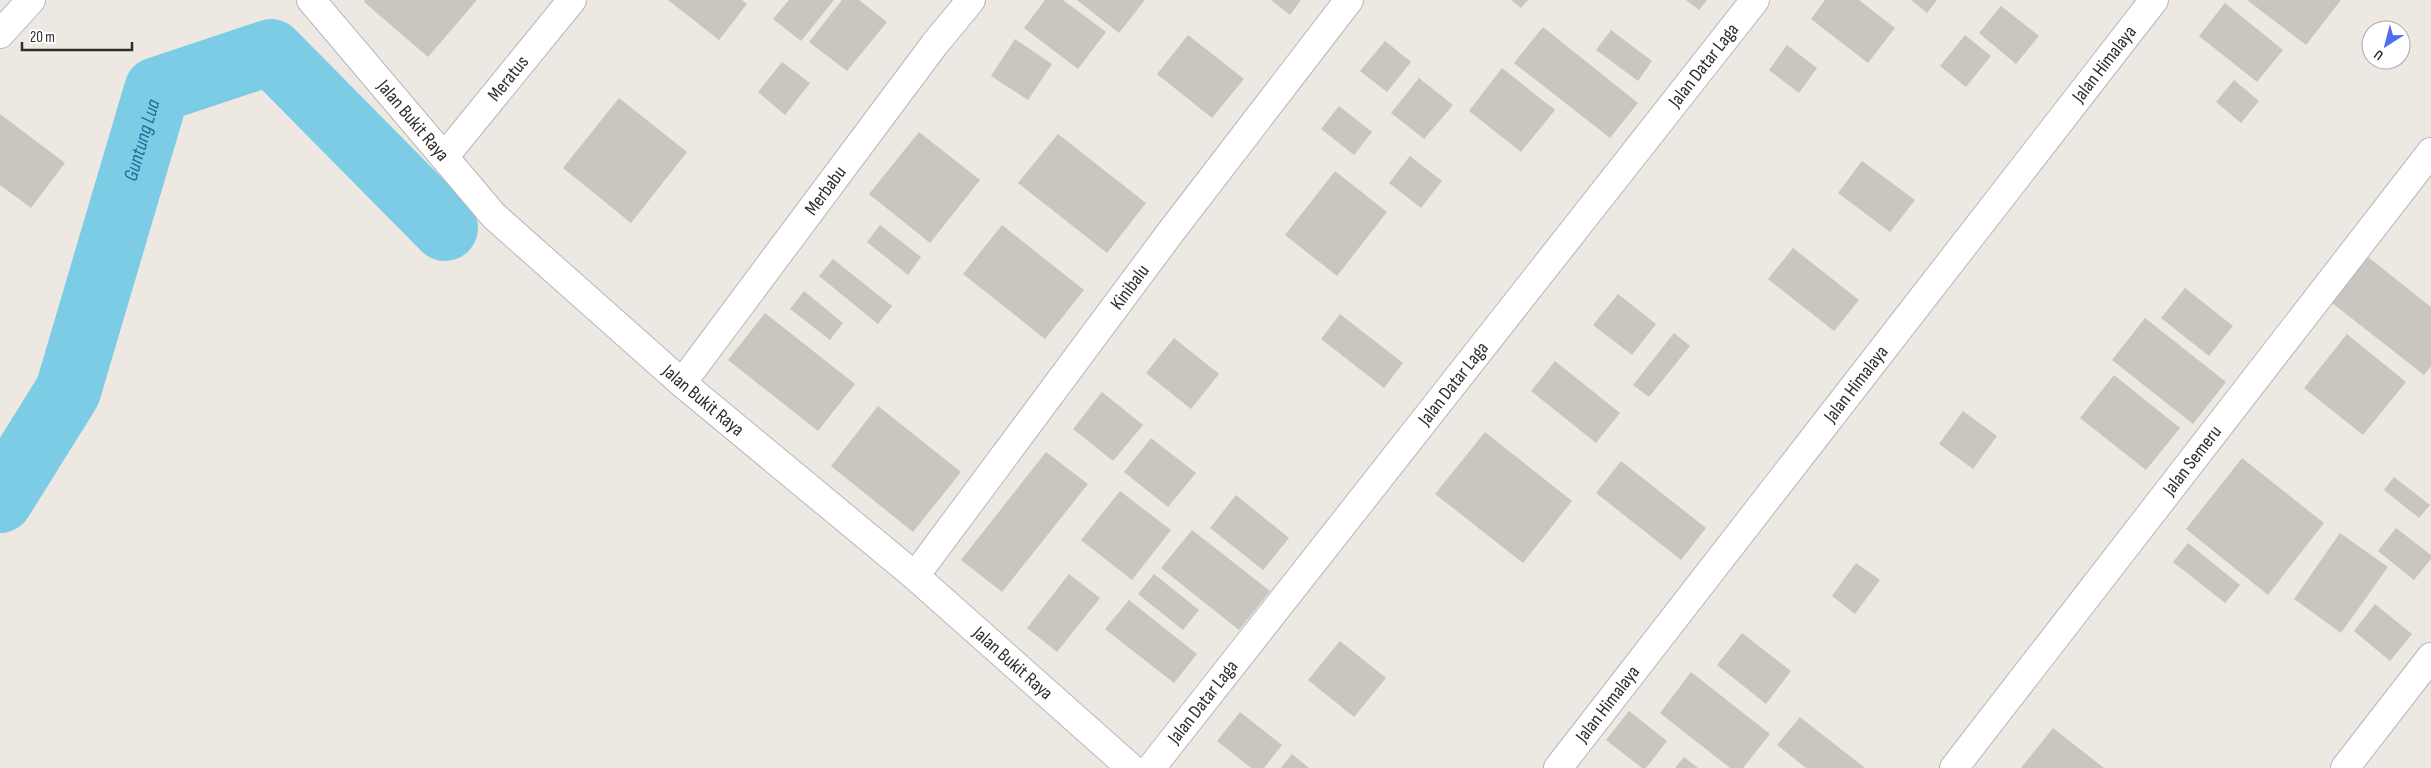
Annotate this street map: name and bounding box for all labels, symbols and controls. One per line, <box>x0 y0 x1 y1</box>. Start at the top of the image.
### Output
street label: Jalan Datar Laga <box>1663 19 1744 113</box>
scale bar <box>22 20 132 52</box>
north arrow <box>2361 20 2411 70</box>
street label: Jalan Himalaya <box>2067 21 2141 108</box>
text: 20 m <box>30 28 55 47</box>
text: U <box>2371 46 2387 64</box>
street label: Meratus <box>483 51 534 106</box>
street label: Jalan Bukit Raya <box>372 74 454 166</box>
water label: Guntung Lua <box>119 97 166 184</box>
street label: Merbabu <box>800 161 851 220</box>
street label: Kinibalu <box>1105 260 1154 314</box>
street label: Jalan Datar Laga <box>1413 337 1493 431</box>
street label: Jalan Himalaya <box>1818 341 1893 428</box>
street label: Jalan Bukit Raya <box>657 359 749 441</box>
street label: Jalan Semeru <box>2157 421 2226 501</box>
street label: Jalan Bukit Raya <box>967 621 1058 705</box>
street label: Jalan Datar Laga <box>1162 655 1243 749</box>
street label: Jalan Himalaya <box>1570 661 1645 748</box>

